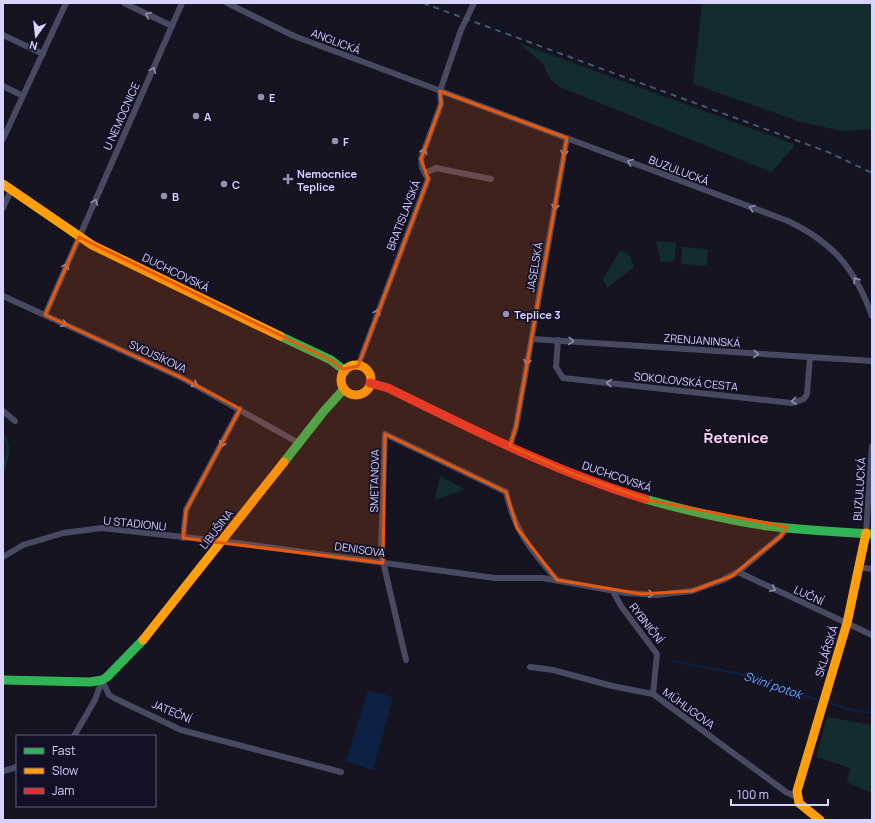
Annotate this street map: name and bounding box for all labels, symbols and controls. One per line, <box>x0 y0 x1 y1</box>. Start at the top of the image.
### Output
one-way arrow <box>144 12 152 20</box>
north arrow <box>16 16 56 56</box>
street label: ANGLICKÁ <box>309 25 363 57</box>
text: N <box>27 38 39 54</box>
one-way arrow <box>148 66 156 73</box>
street label: U NEMOCNICE <box>99 80 143 152</box>
place label: E <box>269 90 275 105</box>
marker: E <box>256 92 266 102</box>
place label: A <box>204 109 212 124</box>
marker: A <box>191 111 201 121</box>
place label: F <box>343 134 349 149</box>
marker: F <box>330 136 340 146</box>
one-way arrow <box>420 148 428 155</box>
one-way arrow <box>560 150 569 156</box>
street label: BUZULUCKÁ <box>647 152 711 188</box>
one-way arrow <box>627 158 634 166</box>
place label: Nemocnice Teplice <box>297 166 357 194</box>
marker: Nemocnice Teplice <box>282 173 294 185</box>
place label: C <box>232 177 240 192</box>
street label: BRATISLAVSKÁ <box>383 178 423 252</box>
marker: C <box>219 179 229 189</box>
place label: B <box>172 189 179 204</box>
marker: B <box>159 191 169 201</box>
one-way arrow <box>90 198 98 205</box>
one-way arrow <box>551 204 560 210</box>
one-way arrow <box>748 204 755 212</box>
street label: JASELSKÁ <box>522 241 546 293</box>
street label: DUCHCOVSKÁ <box>140 249 212 295</box>
one-way arrow <box>61 263 69 271</box>
one-way arrow <box>854 278 861 285</box>
place label: Teplice 3 <box>514 307 561 322</box>
one-way arrow <box>373 309 381 316</box>
marker: Teplice 3 <box>501 309 511 319</box>
one-way arrow <box>60 319 67 327</box>
street label: ZRENJANINSKÁ <box>663 330 741 350</box>
street label: SVOJSÍKOVA <box>127 336 189 376</box>
one-way arrow <box>567 337 574 346</box>
one-way arrow <box>753 349 759 358</box>
one-way arrow <box>524 359 532 365</box>
street label: SOKOLOVSKÁ CESTA <box>633 368 739 394</box>
one-way arrow <box>606 379 612 388</box>
one-way arrow <box>190 380 198 387</box>
one-way arrow <box>791 397 797 406</box>
district label: Řetenice <box>704 427 768 448</box>
one-way arrow <box>219 439 226 447</box>
street label: SMETANOVA <box>366 449 382 513</box>
street label: DUCHCOVSKÁ <box>580 457 654 495</box>
street label: BUZULUCKÁ <box>849 457 869 521</box>
street label: LIBUŠINA <box>196 506 236 552</box>
street label: U STADIONU <box>103 512 167 534</box>
street label: DENISOVA <box>334 538 386 560</box>
street label: LUČNÍ <box>792 582 827 609</box>
one-way arrow <box>768 584 776 592</box>
one-way arrow <box>648 590 654 599</box>
street label: RYBNIČNÍ <box>626 600 668 647</box>
street label: SKLÁŘSKÁ <box>811 623 841 679</box>
water label: Sviní potok <box>742 667 806 704</box>
street label: MÜHLIGOVA <box>660 684 718 732</box>
street label: JATEČNÍ <box>150 696 194 726</box>
legend <box>16 735 156 807</box>
text: Fast <box>52 742 76 759</box>
text: Slow <box>52 762 78 779</box>
scale bar <box>731 781 828 807</box>
text: Jam <box>52 782 74 799</box>
text: 100 m <box>737 786 769 803</box>

